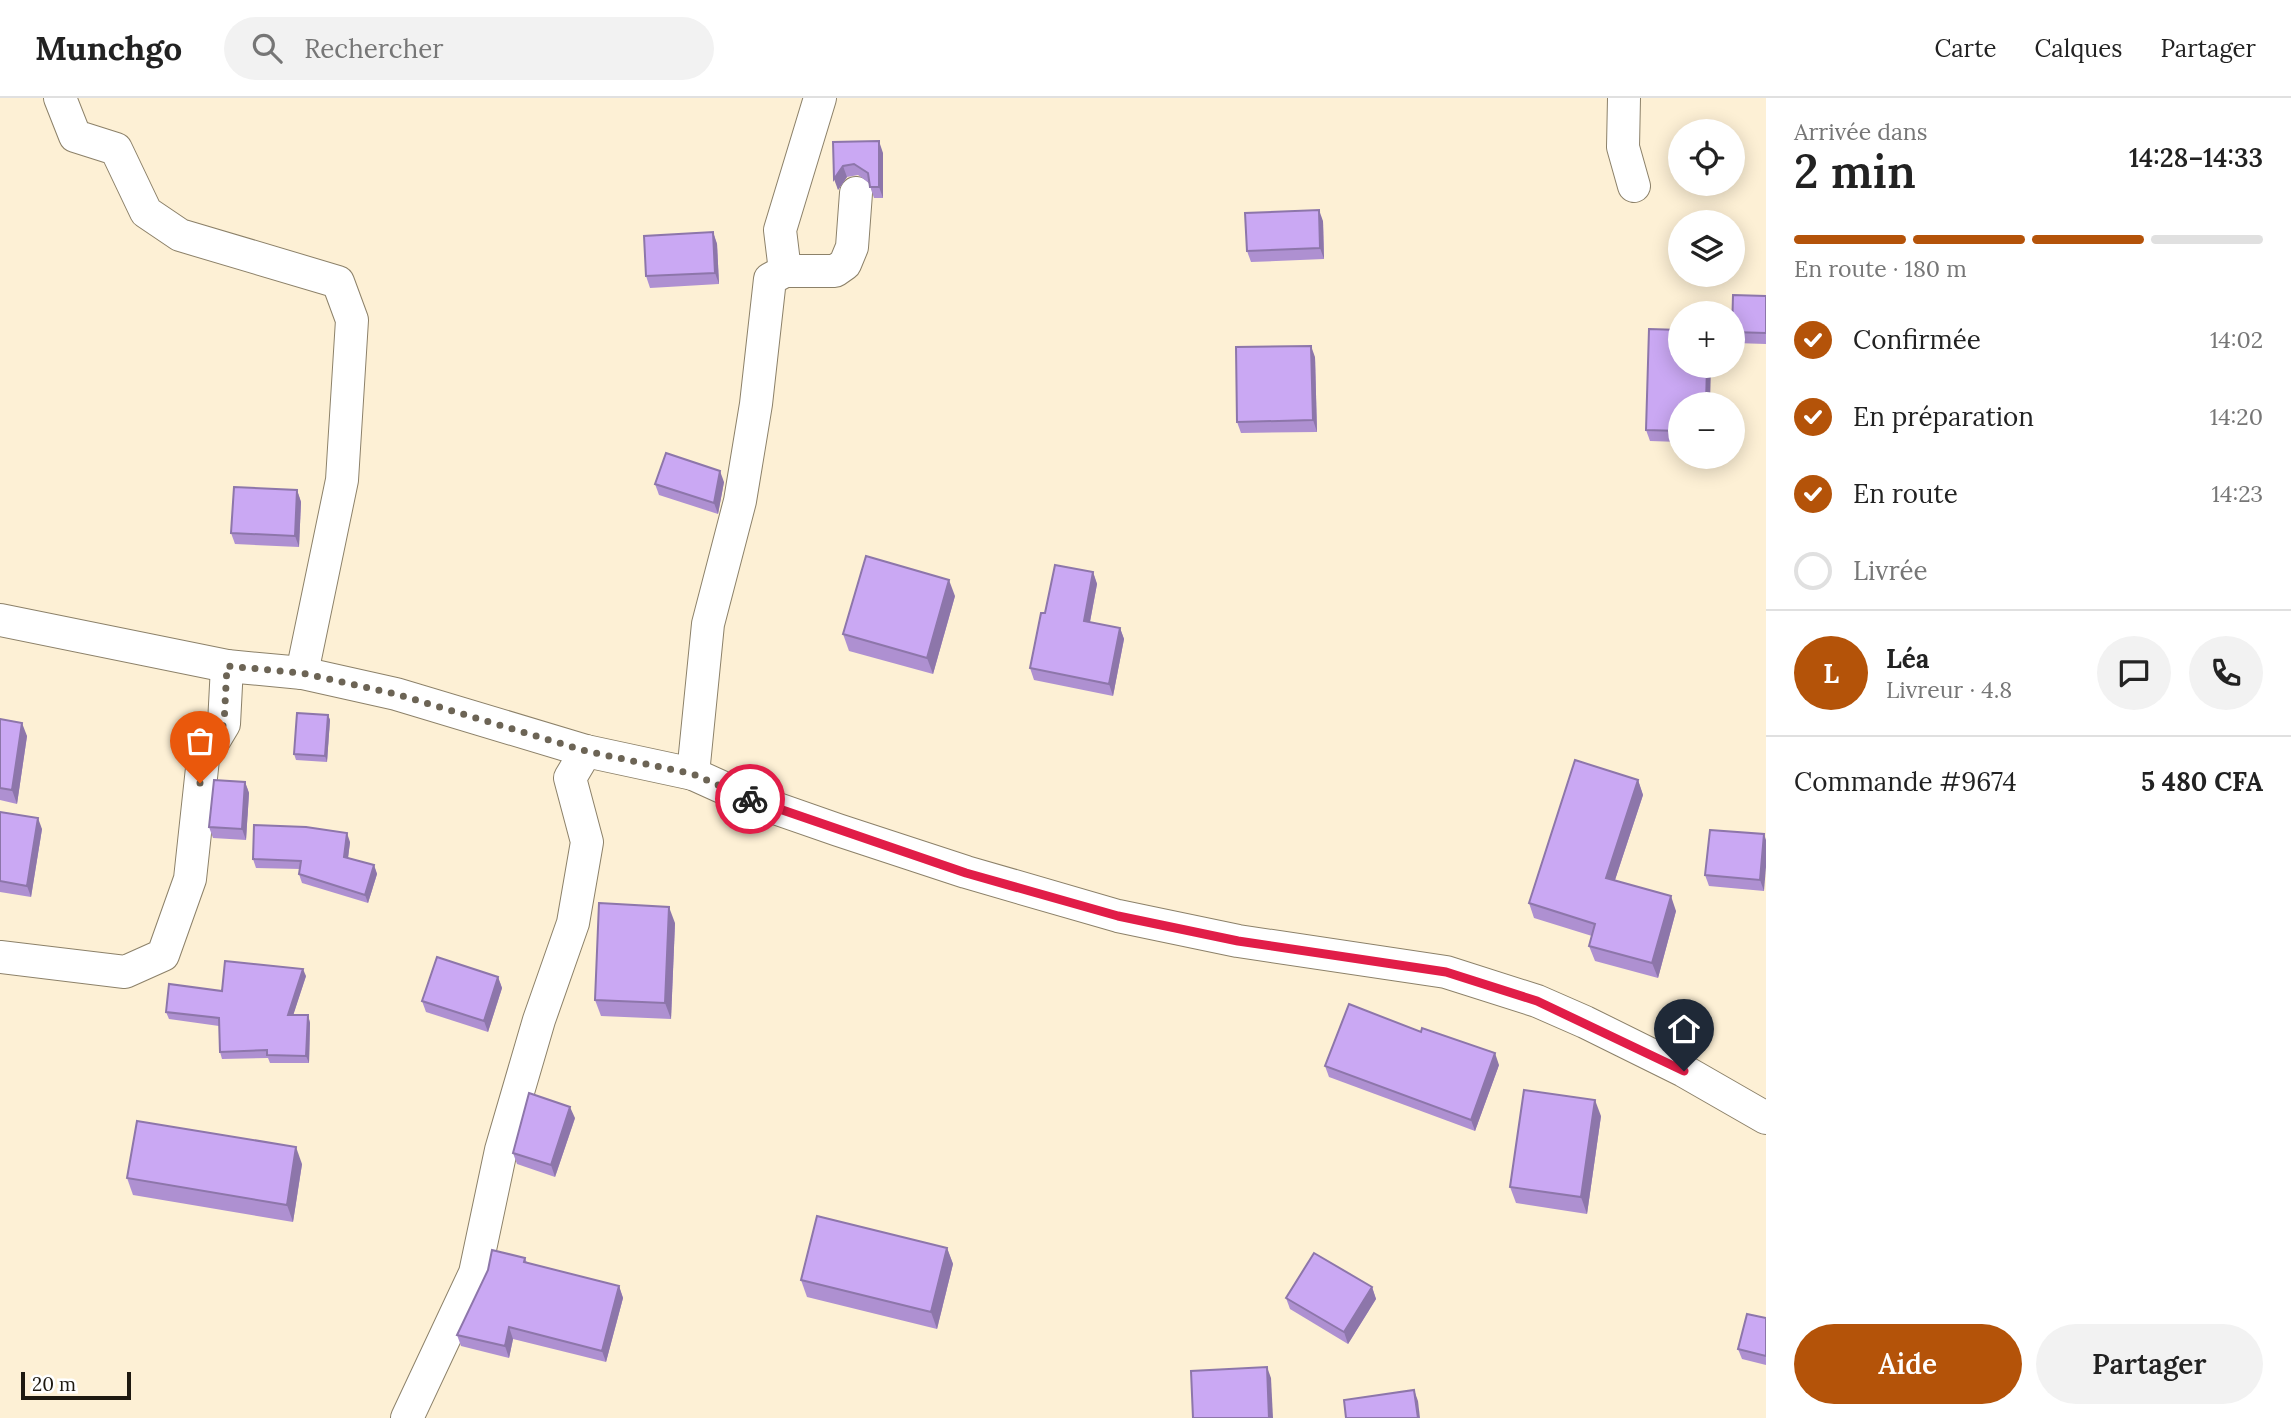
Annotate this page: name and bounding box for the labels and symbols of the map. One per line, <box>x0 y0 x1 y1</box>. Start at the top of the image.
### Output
pin <box>170 711 230 783</box>
courier <box>715 764 785 834</box>
pin <box>1654 999 1714 1071</box>
scale bar <box>21 1369 131 1401</box>

